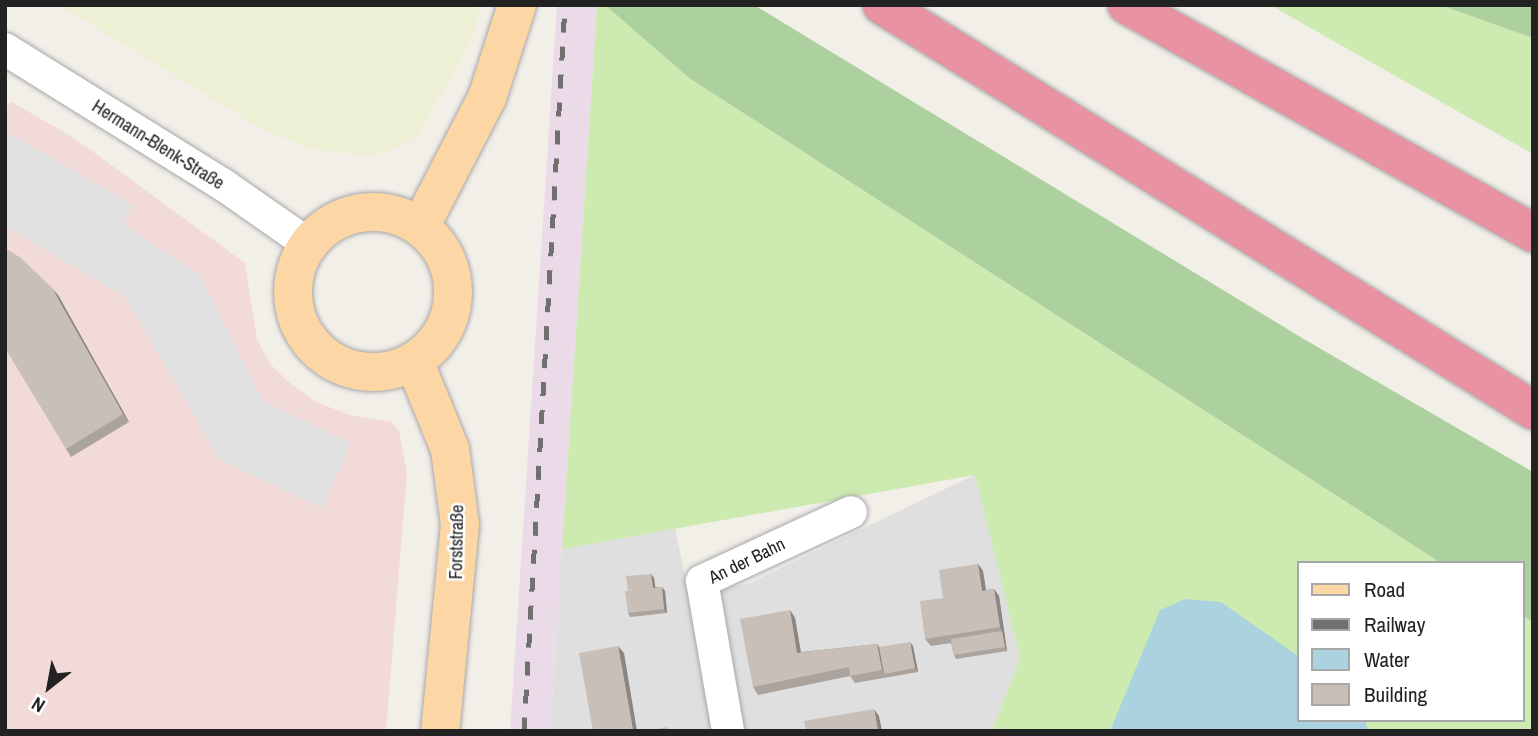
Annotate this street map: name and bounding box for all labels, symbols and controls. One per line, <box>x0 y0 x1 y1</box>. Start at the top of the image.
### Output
street label: Hermann-Blenk-Straße <box>88 96 228 194</box>
street label: Forststraße <box>446 504 468 580</box>
street label: An der Bahn <box>705 533 789 589</box>
legend <box>1296 561 1524 722</box>
text: Road <box>1364 575 1405 604</box>
text: Railway <box>1364 610 1425 639</box>
text: Water <box>1364 645 1409 674</box>
north arrow <box>14 652 84 722</box>
text: Building <box>1364 680 1427 709</box>
text: N <box>27 691 50 719</box>

